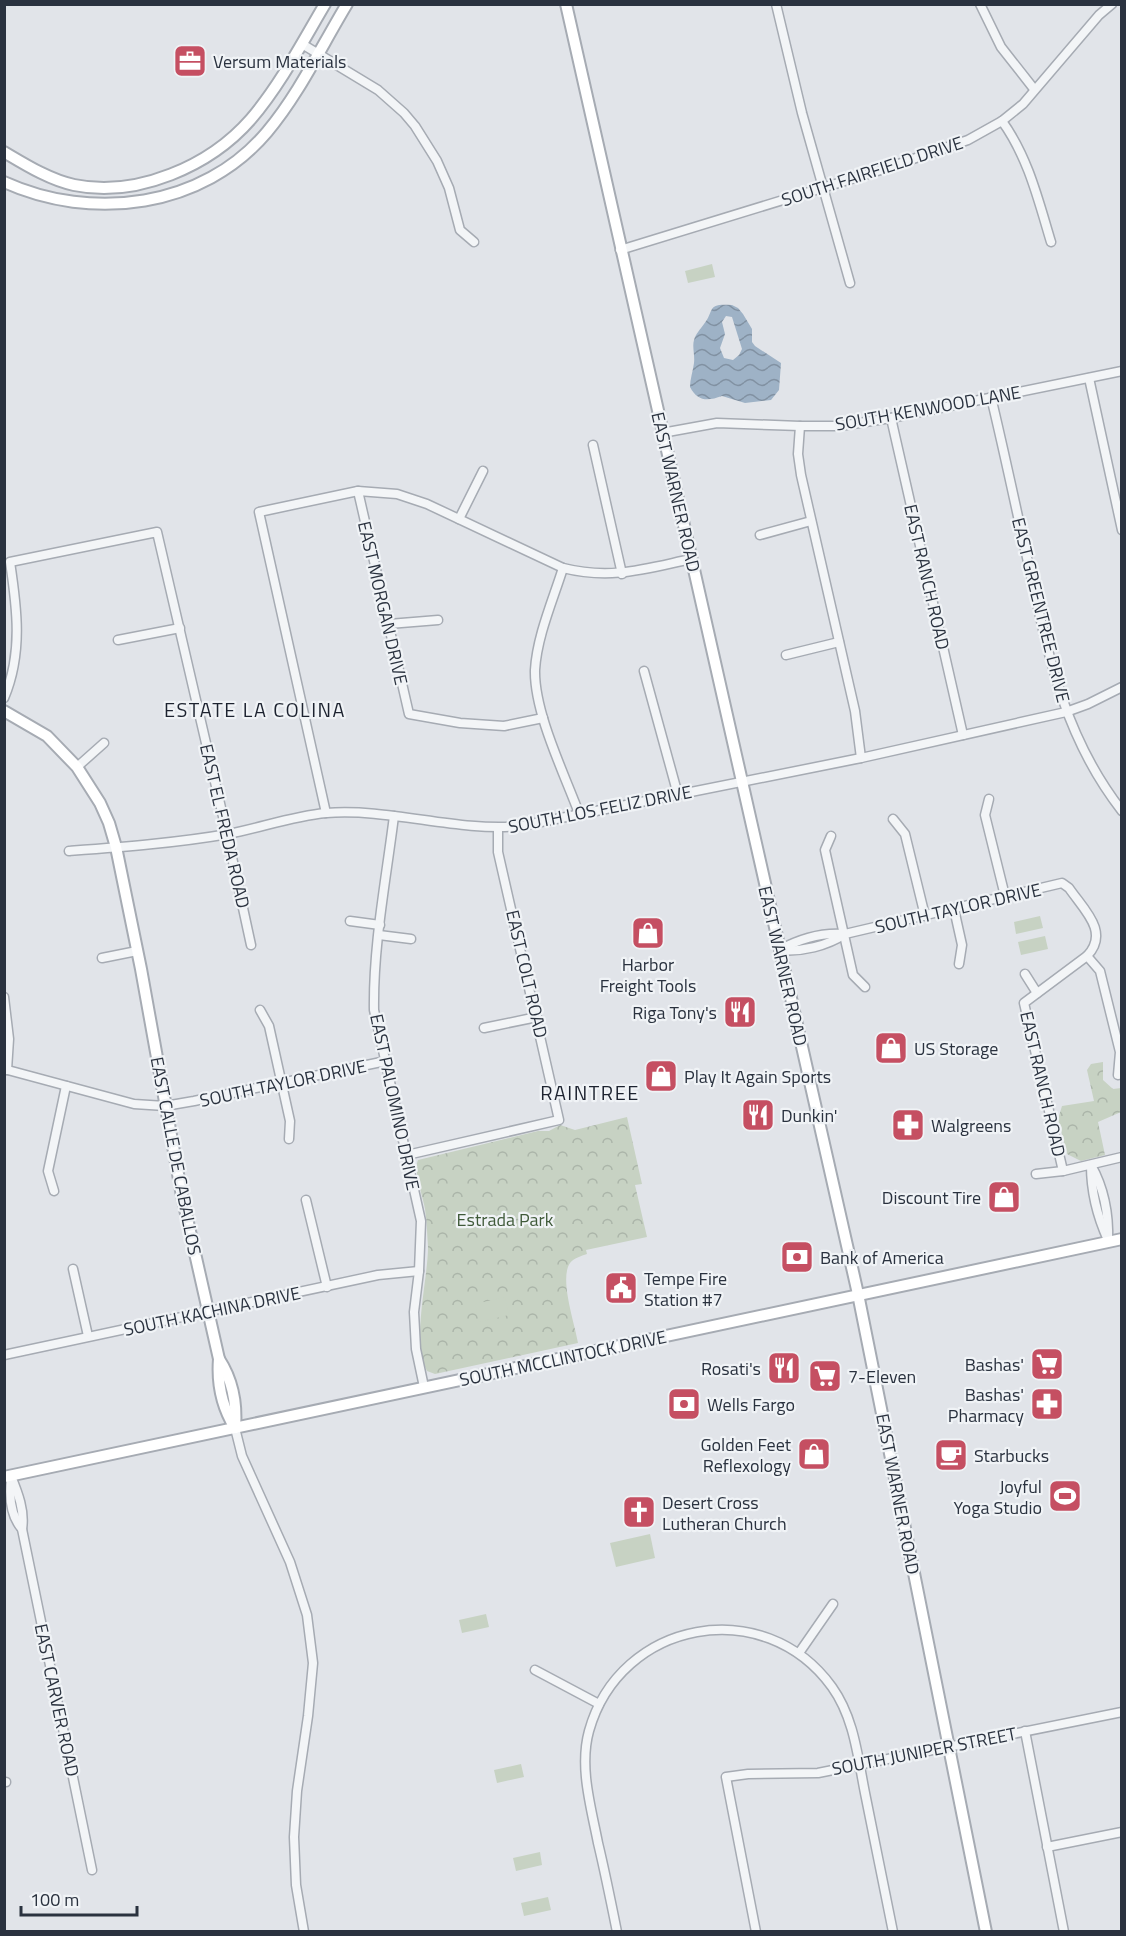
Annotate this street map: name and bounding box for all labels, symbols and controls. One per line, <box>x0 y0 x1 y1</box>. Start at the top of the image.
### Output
office icon: Versum Materials <box>172 43 208 79</box>
place label: Versum Materials <box>213 48 346 75</box>
street label: SOUTH FAIRFIELD DRIVE <box>778 129 966 213</box>
street label: SOUTH KENWOOD LANE <box>833 378 1023 438</box>
street label: EAST WARNER ROAD <box>644 409 708 575</box>
street label: EAST RANCH ROAD <box>897 502 957 652</box>
street label: EAST GREENTREE DRIVE <box>1005 515 1077 705</box>
street label: EAST MORGAN DRIVE <box>351 518 415 688</box>
district label: ESTATE LA COLINA <box>164 694 346 725</box>
street label: EAST EL FREDA ROAD <box>193 741 257 911</box>
street label: SOUTH LOS FELIZ DRIVE <box>506 778 694 840</box>
street label: SOUTH TAYLOR DRIVE <box>872 876 1044 940</box>
street label: EAST WARNER ROAD <box>751 883 815 1049</box>
street label: EAST COLT ROAD <box>499 907 555 1041</box>
shop icon: Harbor Freight Tools <box>630 915 666 951</box>
place label: Harbor Freight Tools <box>600 951 696 999</box>
restaurant icon: Riga Tony's <box>722 994 758 1030</box>
place label: Riga Tony's <box>632 999 717 1026</box>
street label: EAST RANCH ROAD <box>1013 1009 1073 1159</box>
street label: EAST PALOMINO DRIVE <box>363 1011 427 1193</box>
shop icon: US Storage <box>873 1030 909 1066</box>
place label: US Storage <box>914 1035 998 1062</box>
street label: SOUTH TAYLOR DRIVE <box>197 1052 369 1114</box>
street label: EAST CALLE DE CABALLOS <box>144 1054 208 1258</box>
shop icon: Play It Again Sports <box>643 1058 679 1094</box>
place label: Play It Again Sports <box>684 1063 831 1090</box>
district label: RAINTREE <box>540 1077 640 1108</box>
restaurant icon: Dunkin' <box>740 1097 776 1133</box>
place label: Dunkin' <box>781 1102 838 1129</box>
pharmacy icon: Walgreens <box>890 1107 926 1143</box>
place label: Walgreens <box>931 1112 1011 1139</box>
shop icon: Discount Tire <box>986 1179 1022 1215</box>
place label: Discount Tire <box>882 1184 981 1211</box>
park label: Estrada Park <box>457 1206 554 1233</box>
bank icon: Bank of America <box>779 1239 815 1275</box>
place label: Bank of America <box>820 1244 944 1271</box>
place label: Tempe Fire Station #7 <box>644 1265 727 1313</box>
public building icon: Tempe Fire Station #7 <box>603 1270 639 1306</box>
street label: SOUTH KACHINA DRIVE <box>121 1279 303 1343</box>
street label: SOUTH MCCLINTOCK DRIVE <box>457 1323 669 1393</box>
supermarket icon: Bashas' <box>1029 1346 1065 1382</box>
restaurant icon: Rosati's <box>766 1350 802 1386</box>
place label: Bashas' <box>965 1351 1024 1378</box>
place label: Rosati's <box>701 1355 761 1382</box>
supermarket icon: 7-Eleven <box>807 1358 843 1394</box>
place label: 7-Eleven <box>848 1363 916 1390</box>
place label: Bashas' Pharmacy <box>948 1381 1024 1429</box>
bank icon: Wells Fargo <box>666 1386 702 1422</box>
pharmacy icon: Bashas' Pharmacy <box>1029 1386 1065 1422</box>
place label: Wells Fargo <box>707 1391 795 1418</box>
street label: EAST WARNER ROAD <box>869 1411 927 1577</box>
place label: Golden Feet Reflexology <box>700 1431 792 1479</box>
shop icon: Golden Feet Reflexology <box>796 1436 832 1472</box>
cafe icon: Starbucks <box>933 1437 969 1473</box>
place label: Starbucks <box>974 1442 1049 1469</box>
place label: Joyful Yoga Studio <box>953 1473 1042 1521</box>
sports icon: Joyful Yoga Studio <box>1047 1478 1083 1514</box>
place label: Desert Cross Lutheran Church <box>662 1489 787 1537</box>
church icon: Desert Cross Lutheran Church <box>621 1494 657 1530</box>
street label: EAST CARVER ROAD <box>28 1621 86 1779</box>
street label: SOUTH JUNIPER STREET <box>829 1720 1019 1782</box>
scale bar <box>21 1879 136 1917</box>
text: 100 m <box>30 1886 79 1913</box>

